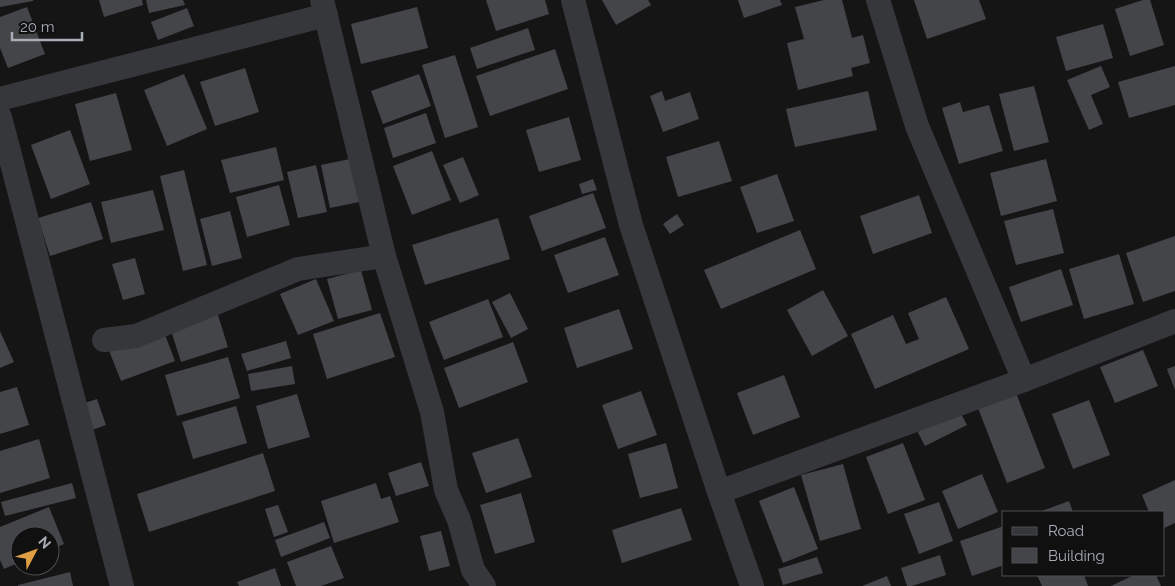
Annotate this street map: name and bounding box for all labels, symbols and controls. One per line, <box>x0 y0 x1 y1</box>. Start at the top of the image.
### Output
scale bar <box>12 10 82 42</box>
text: 20 m <box>20 18 55 36</box>
legend <box>1002 511 1165 576</box>
text: Road <box>1048 522 1084 540</box>
north arrow <box>10 526 60 576</box>
text: N <box>35 533 54 552</box>
text: Building <box>1048 547 1105 565</box>

